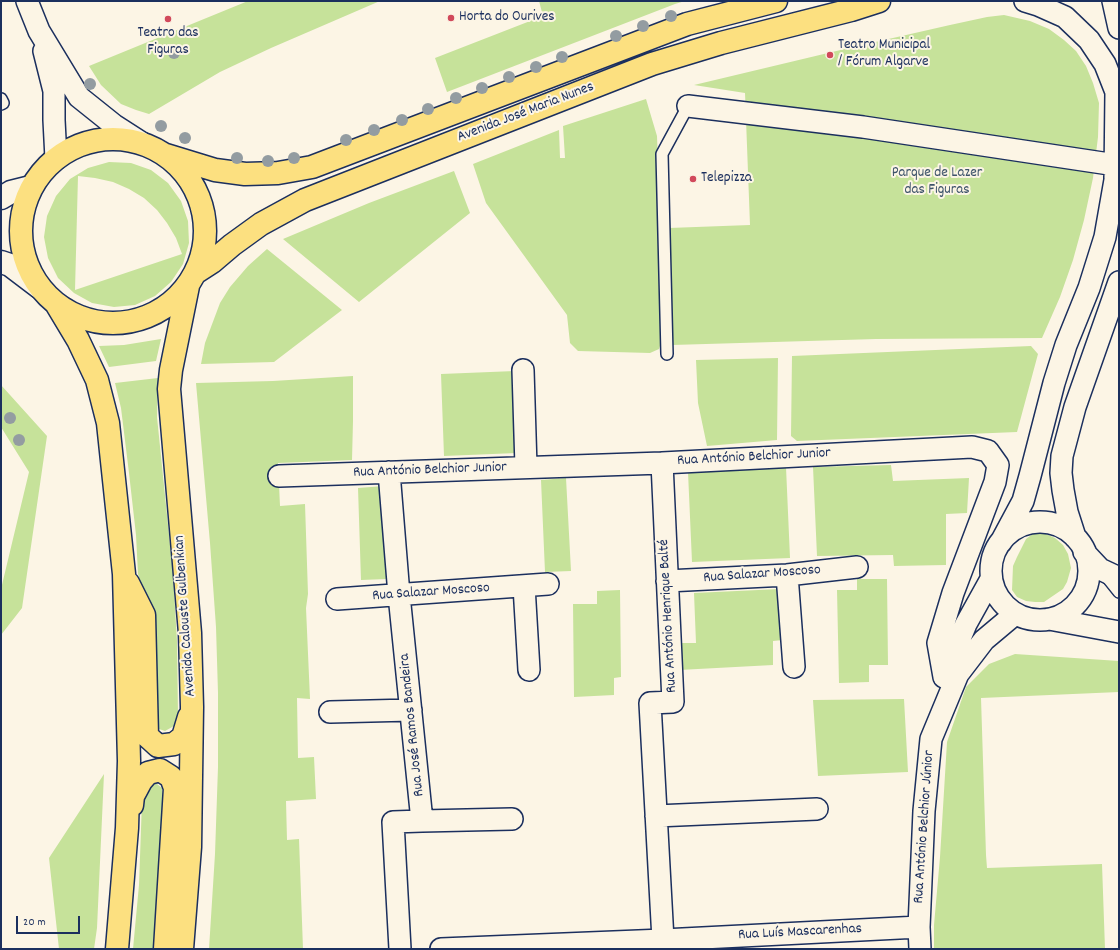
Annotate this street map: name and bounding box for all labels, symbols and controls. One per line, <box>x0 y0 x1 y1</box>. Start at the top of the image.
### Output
place label: Horta do Ourives <box>459 9 555 27</box>
marker: Horta do Ourives <box>446 13 456 23</box>
marker: Teatro das Figuras <box>163 14 173 24</box>
place label: Teatro das Figuras <box>137 25 199 60</box>
place label: Teatro Municipal / Fórum Algarve <box>838 37 930 72</box>
marker: Teatro Municipal / Fórum Algarve <box>825 50 835 60</box>
street label: Avenida José Maria Nunes <box>455 79 597 147</box>
park label: Parque de Lazer das Figuras <box>892 165 982 200</box>
place label: Telepizza <box>701 170 752 188</box>
marker: Telepizza <box>688 174 698 184</box>
street label: Rua António Belchior Junior <box>677 445 831 471</box>
street label: Rua António Belchior Junior <box>353 459 507 483</box>
street label: Avenida Calouste Gulbenkian <box>171 535 201 697</box>
street label: Rua António Henrique Balté <box>656 539 682 693</box>
street label: Rua Salazar Moscoso <box>703 562 821 588</box>
street label: Rua Salazar Moscoso <box>372 580 490 606</box>
street label: Rua José Ramos Bandeira <box>397 653 429 797</box>
street label: Rua António Belchior Júnior <box>911 750 939 904</box>
scale bar <box>18 908 82 934</box>
text: 20 m <box>23 914 46 931</box>
street label: Rua Luís Mascarenhas <box>738 921 862 945</box>

